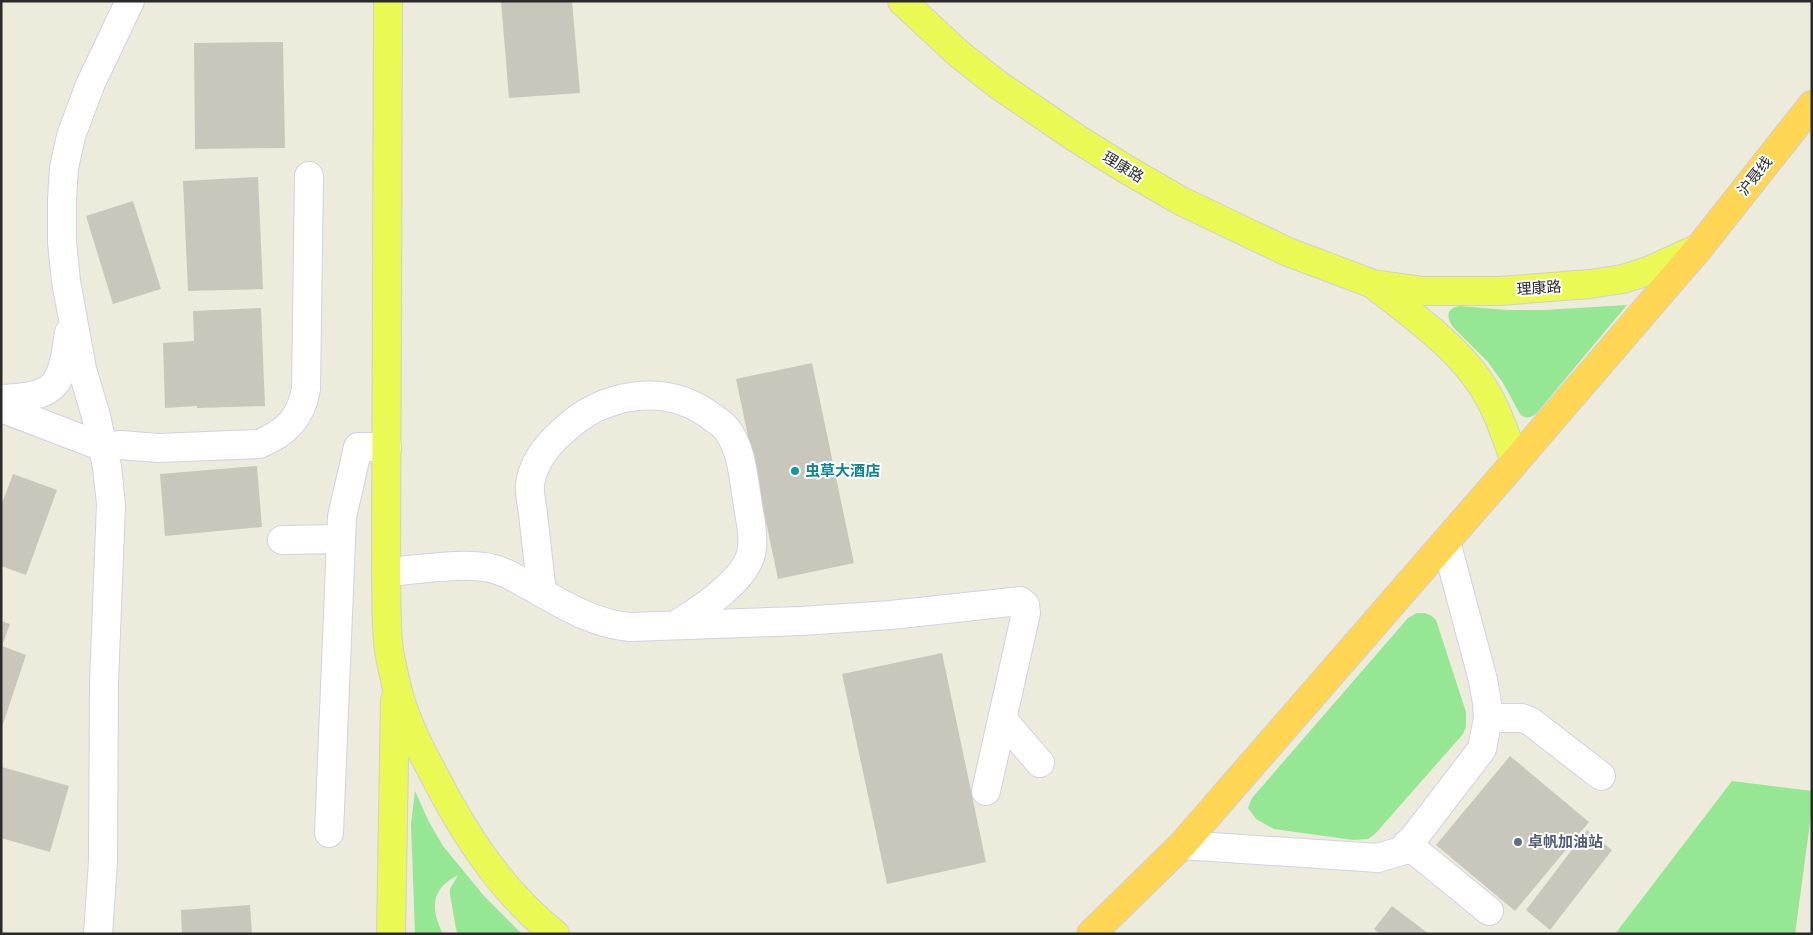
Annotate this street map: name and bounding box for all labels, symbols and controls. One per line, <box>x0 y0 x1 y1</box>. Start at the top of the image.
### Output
street label: 理康路 <box>1099 148 1147 186</box>
street label: 沪聂线 <box>1734 153 1776 199</box>
street label: 理康路 <box>1516 277 1562 299</box>
place label: 虫草大酒店 <box>805 462 880 480</box>
marker: 虫草大酒店 <box>789 465 801 477</box>
place label: 卓帆加油站 <box>1528 833 1603 851</box>
marker: 卓帆加油站 <box>1512 836 1524 848</box>

